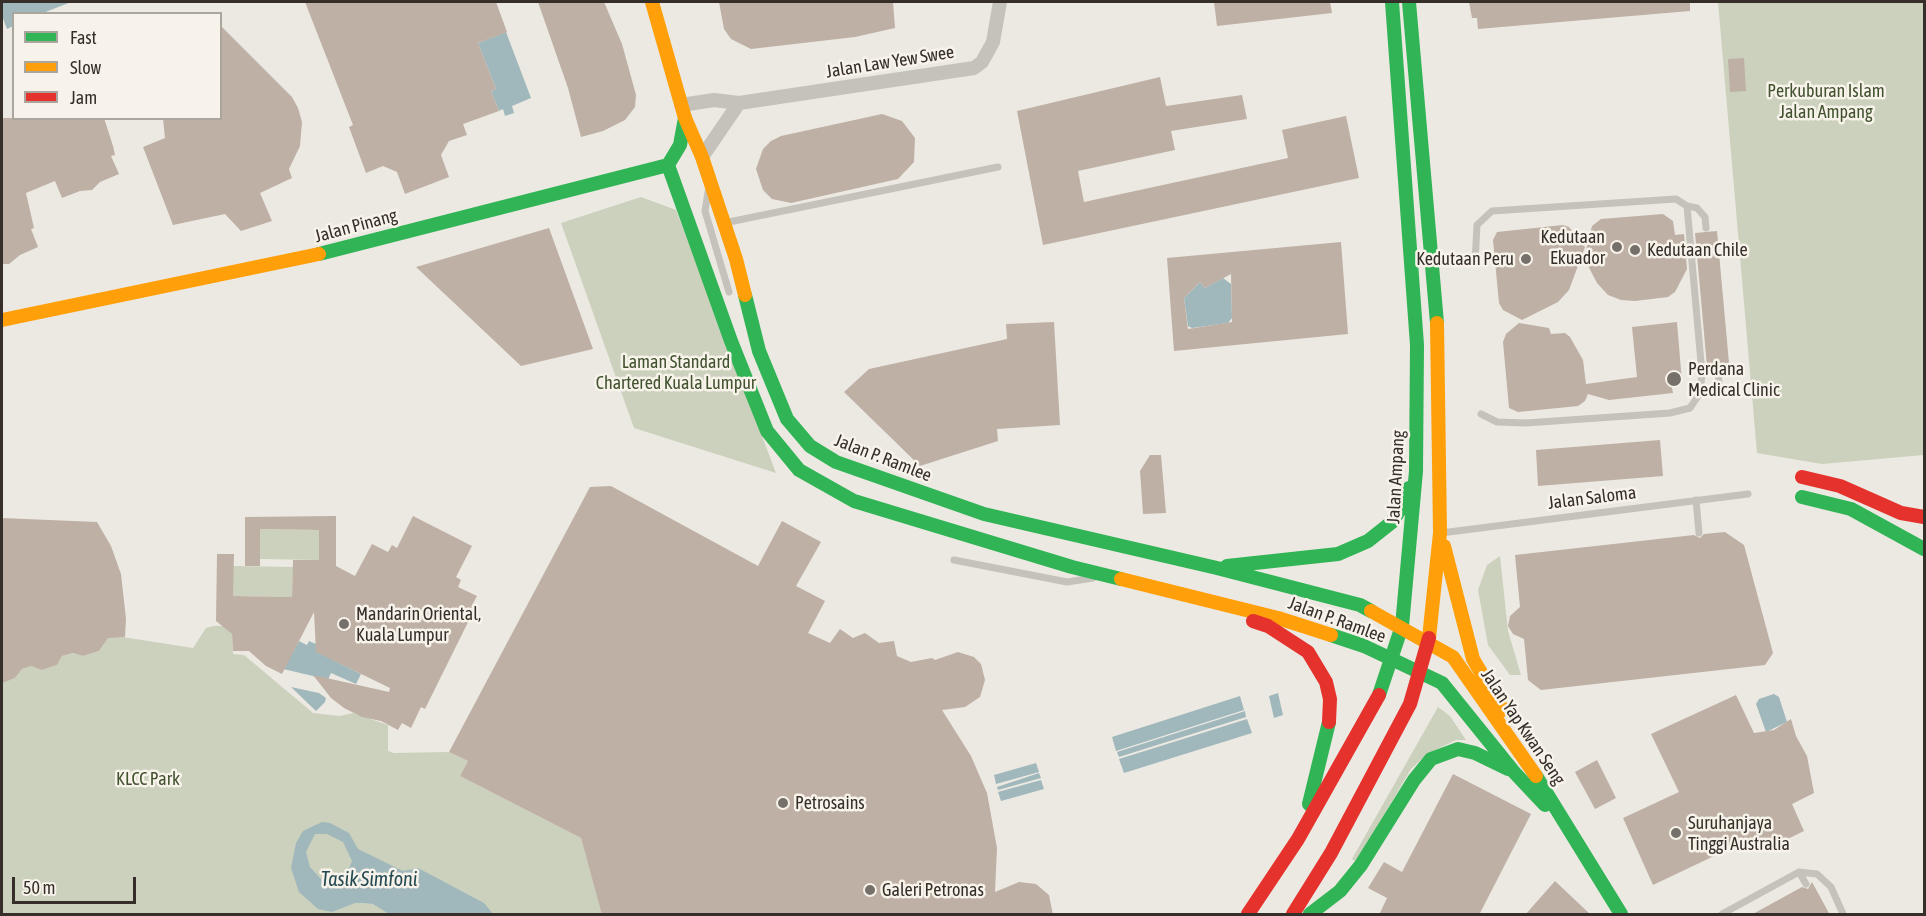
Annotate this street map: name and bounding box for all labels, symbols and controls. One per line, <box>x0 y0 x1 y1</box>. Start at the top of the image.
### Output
legend <box>12 12 222 120</box>
text: Fast <box>70 27 97 48</box>
street label: Jalan Law Yew Swee <box>824 41 956 83</box>
text: Slow <box>70 57 101 78</box>
park label: Perkuburan Islam Jalan Ampang <box>1767 80 1885 122</box>
text: Jam <box>70 87 97 108</box>
street label: Jalan Pinang <box>312 205 400 247</box>
place label: Kedutaan Ekuador <box>1541 226 1605 268</box>
place label: Kedutaan Chile <box>1647 239 1748 261</box>
marker: Kedutaan Ekuador <box>1610 240 1624 254</box>
marker: Kedutaan Chile <box>1628 243 1642 257</box>
place label: Kedutaan Peru <box>1416 248 1514 270</box>
marker: Kedutaan Peru <box>1519 252 1533 266</box>
park label: Laman Standard Chartered Kuala Lumpur <box>596 351 756 394</box>
place label: Perdana Medical Clinic <box>1688 358 1780 400</box>
marker: Perdana Medical Clinic <box>1665 370 1683 388</box>
street label: Jalan P. Ramlee <box>831 430 935 486</box>
street label: Jalan Ampang <box>1383 430 1409 524</box>
street label: Jalan Saloma <box>1547 482 1637 514</box>
street label: Jalan P. Ramlee <box>1285 592 1389 648</box>
place label: Mandarin Oriental, Kuala Lumpur <box>356 603 481 646</box>
marker: Mandarin Oriental, Kuala Lumpur <box>337 617 351 631</box>
street label: Jalan Yap Kwan Seng <box>1476 665 1570 789</box>
park label: KLCC Park <box>116 768 180 790</box>
place label: Petrosains <box>795 792 865 814</box>
marker: Petrosains <box>776 796 790 810</box>
place label: Suruhanjaya Tinggi Australia <box>1688 812 1790 854</box>
marker: Suruhanjaya Tinggi Australia <box>1669 826 1683 840</box>
scale bar <box>15 865 140 903</box>
water label: Tasik Simfoni <box>321 868 417 892</box>
text: 50 m <box>23 877 55 898</box>
place label: Galeri Petronas <box>882 879 984 901</box>
marker: Galeri Petronas <box>863 883 877 897</box>

